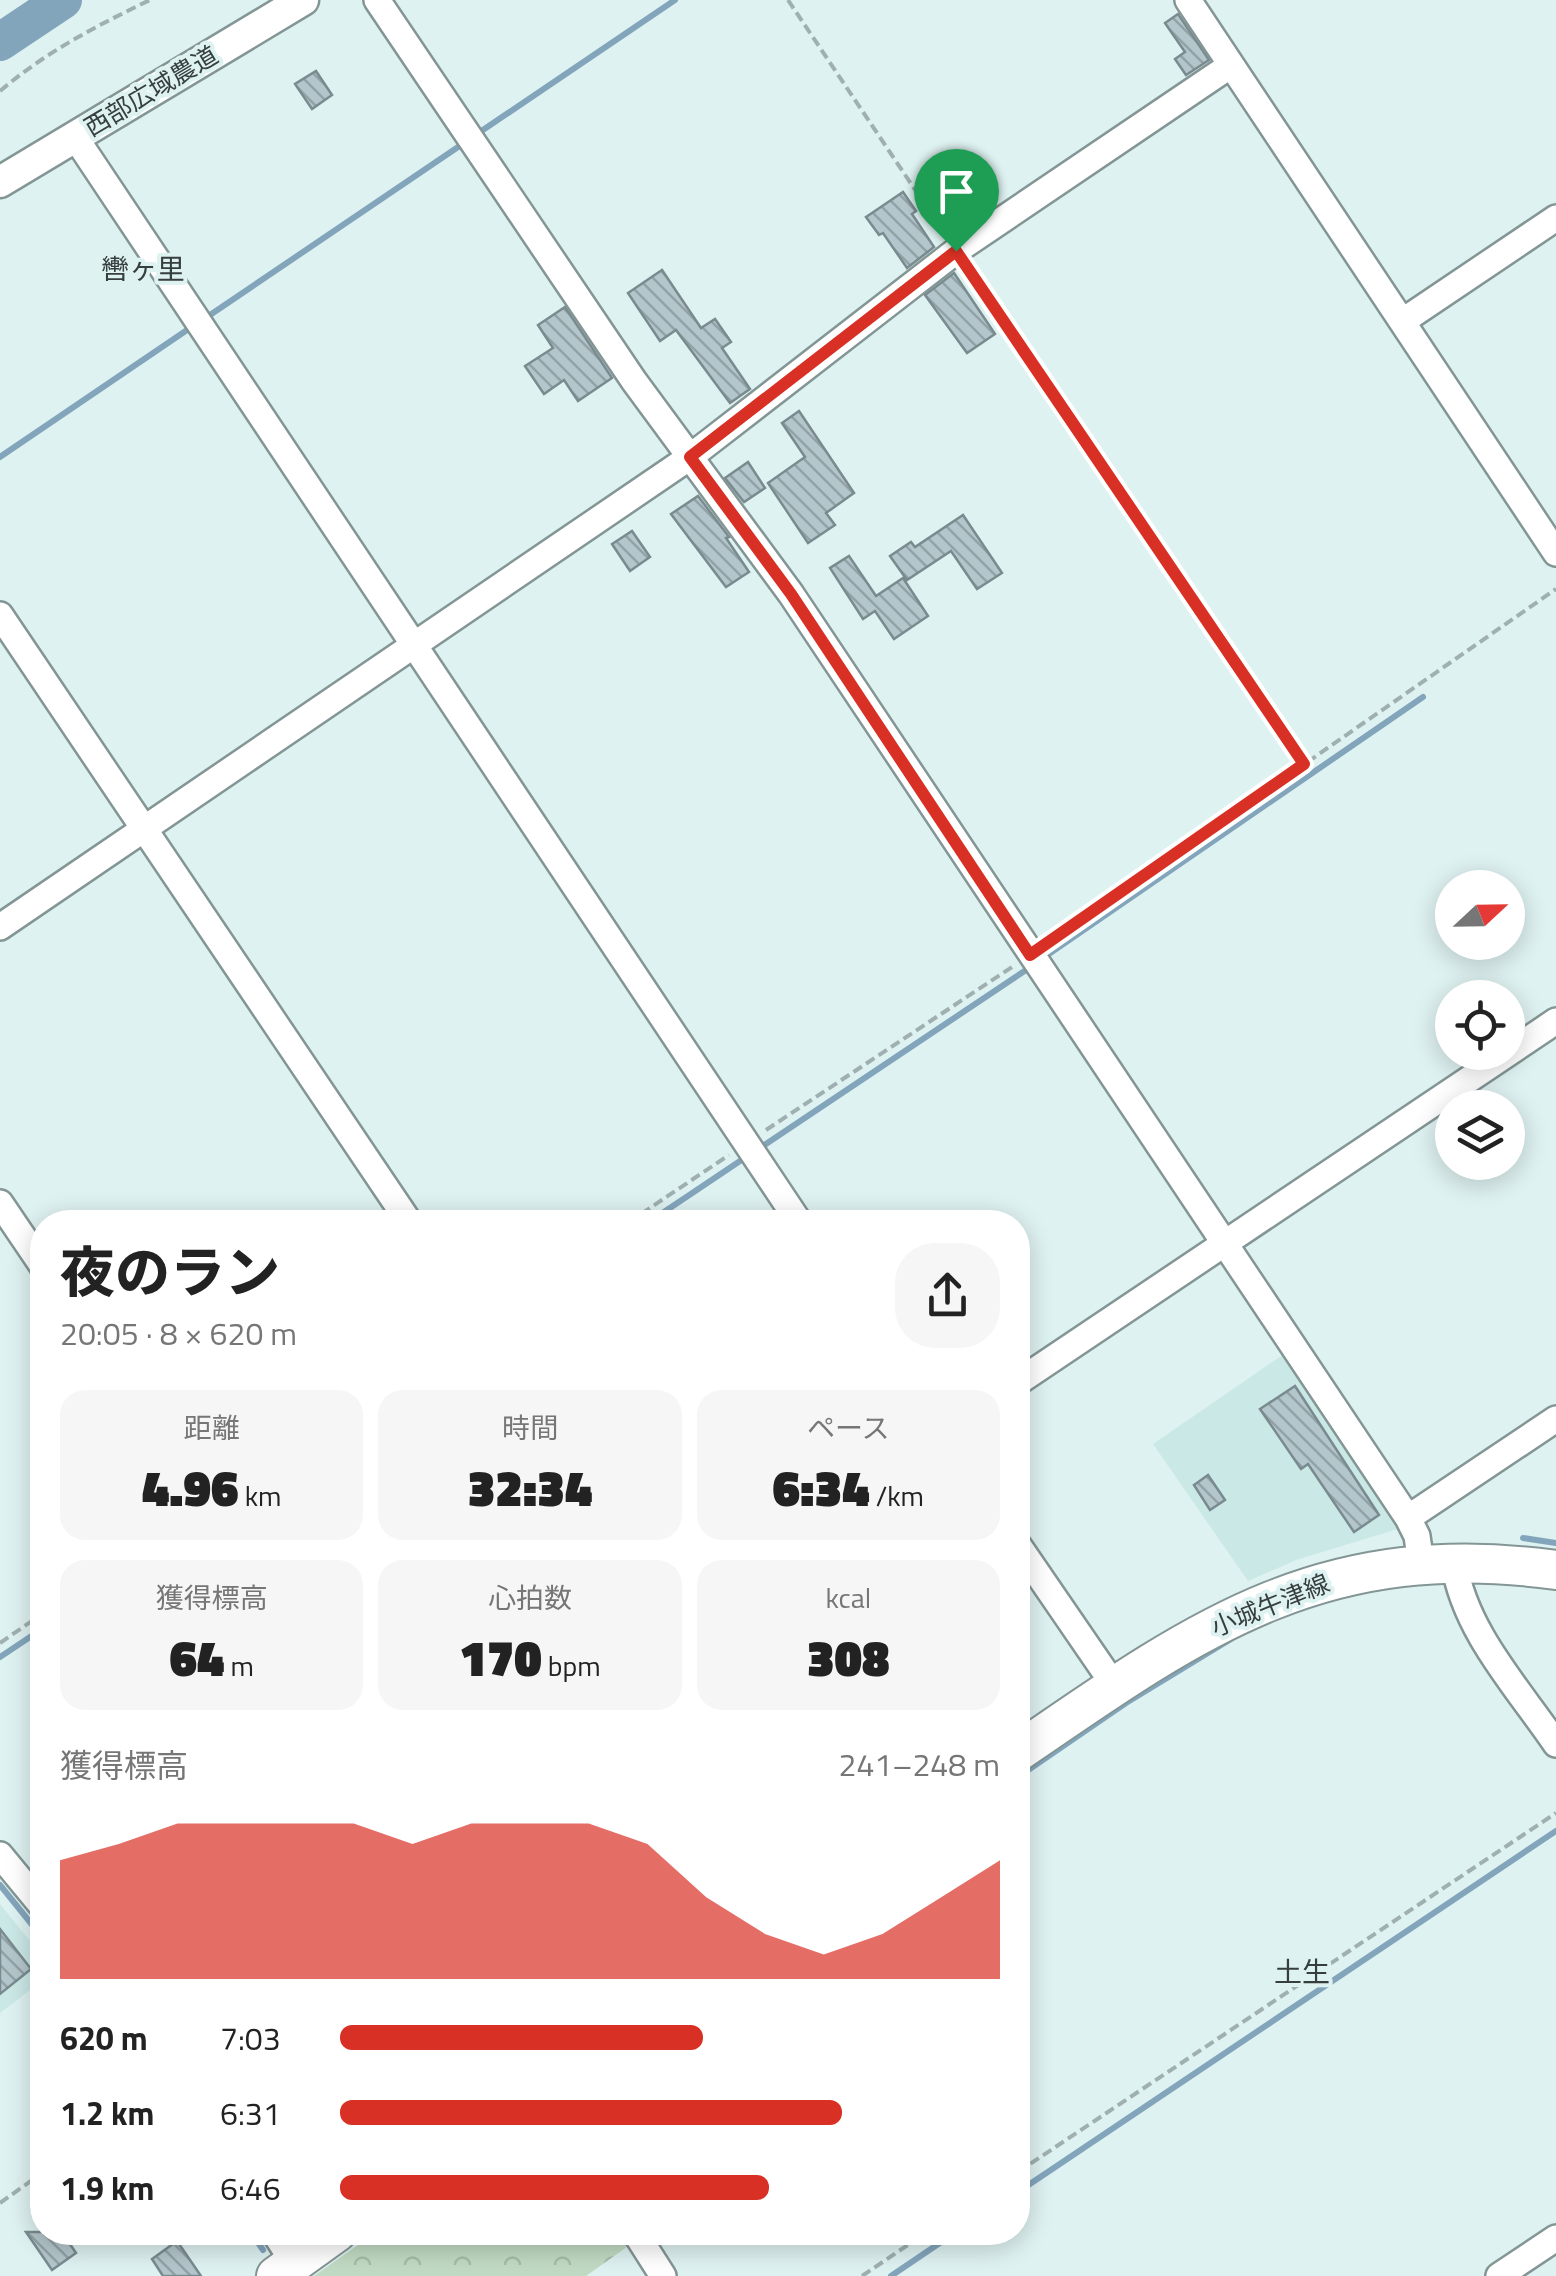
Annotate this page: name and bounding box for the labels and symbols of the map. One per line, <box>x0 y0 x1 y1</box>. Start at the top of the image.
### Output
street label: 西部広域農道 <box>77 36 225 146</box>
pin <box>914 149 999 252</box>
district label: 轡ヶ里 <box>101 247 185 290</box>
north arrow <box>1435 870 1525 960</box>
street label: 小城牛津線 <box>1205 1564 1335 1646</box>
district label: 土生 <box>1274 1950 1330 1993</box>

